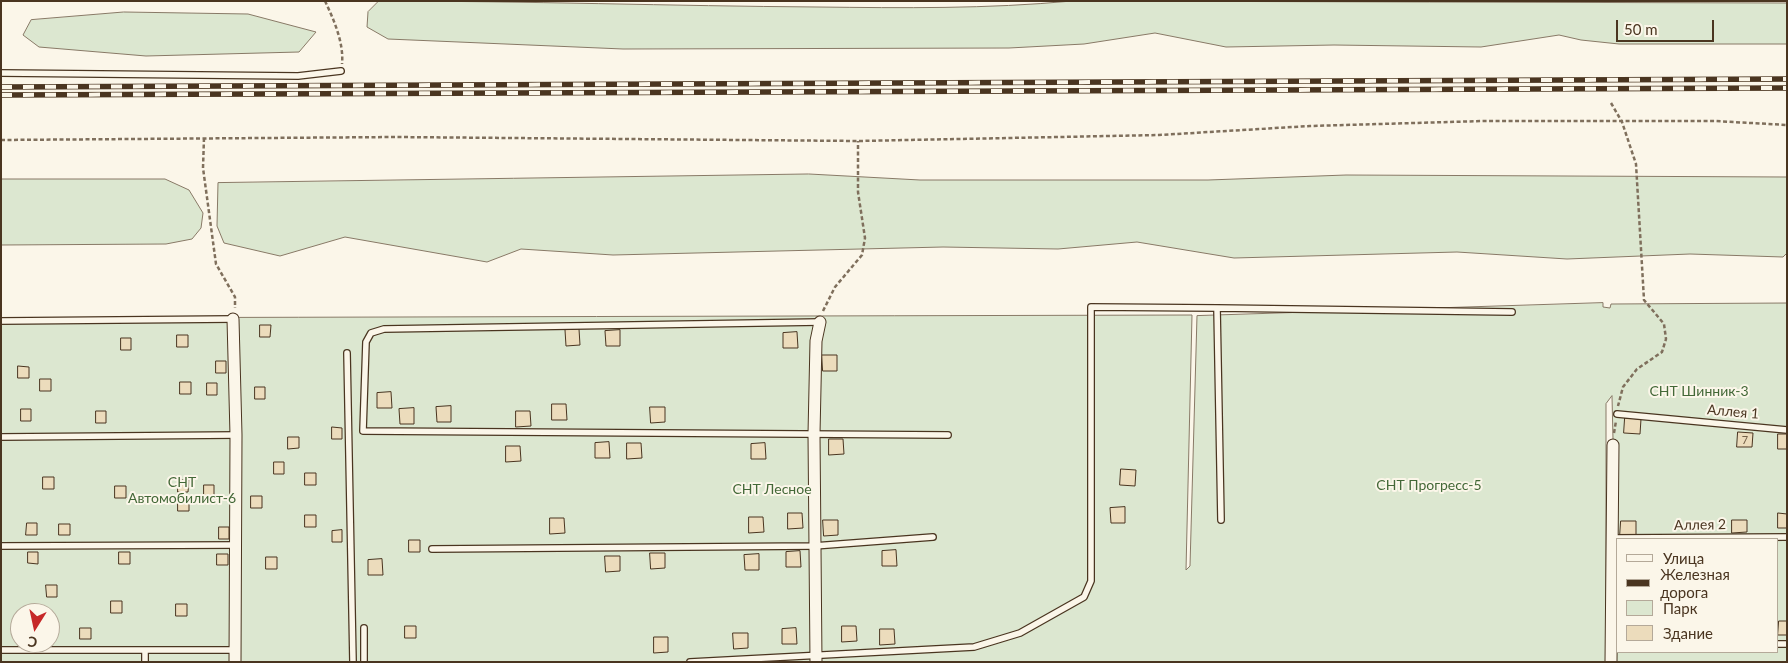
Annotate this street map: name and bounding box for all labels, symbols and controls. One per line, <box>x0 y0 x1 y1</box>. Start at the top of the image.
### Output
scale bar <box>1618 10 1716 42</box>
text: 50 m <box>1624 20 1658 38</box>
park label: СНТ Шинник-3 <box>1649 383 1749 399</box>
street label: Аллея 1 <box>1706 401 1760 423</box>
house number: 7 <box>1742 433 1748 447</box>
park label: СНТ Автомобилист-6 <box>128 474 236 507</box>
park label: СНТ Прогресс-5 <box>1376 477 1482 493</box>
park label: СНТ Лесное <box>732 481 812 497</box>
street label: Аллея 2 <box>1674 516 1726 534</box>
legend <box>1616 538 1778 653</box>
text: Улица <box>1663 549 1704 567</box>
text: Железная дорога <box>1660 565 1730 601</box>
text: Парк <box>1663 599 1697 617</box>
north arrow <box>10 603 60 653</box>
text: Здание <box>1663 624 1713 642</box>
text: С <box>26 633 39 651</box>

